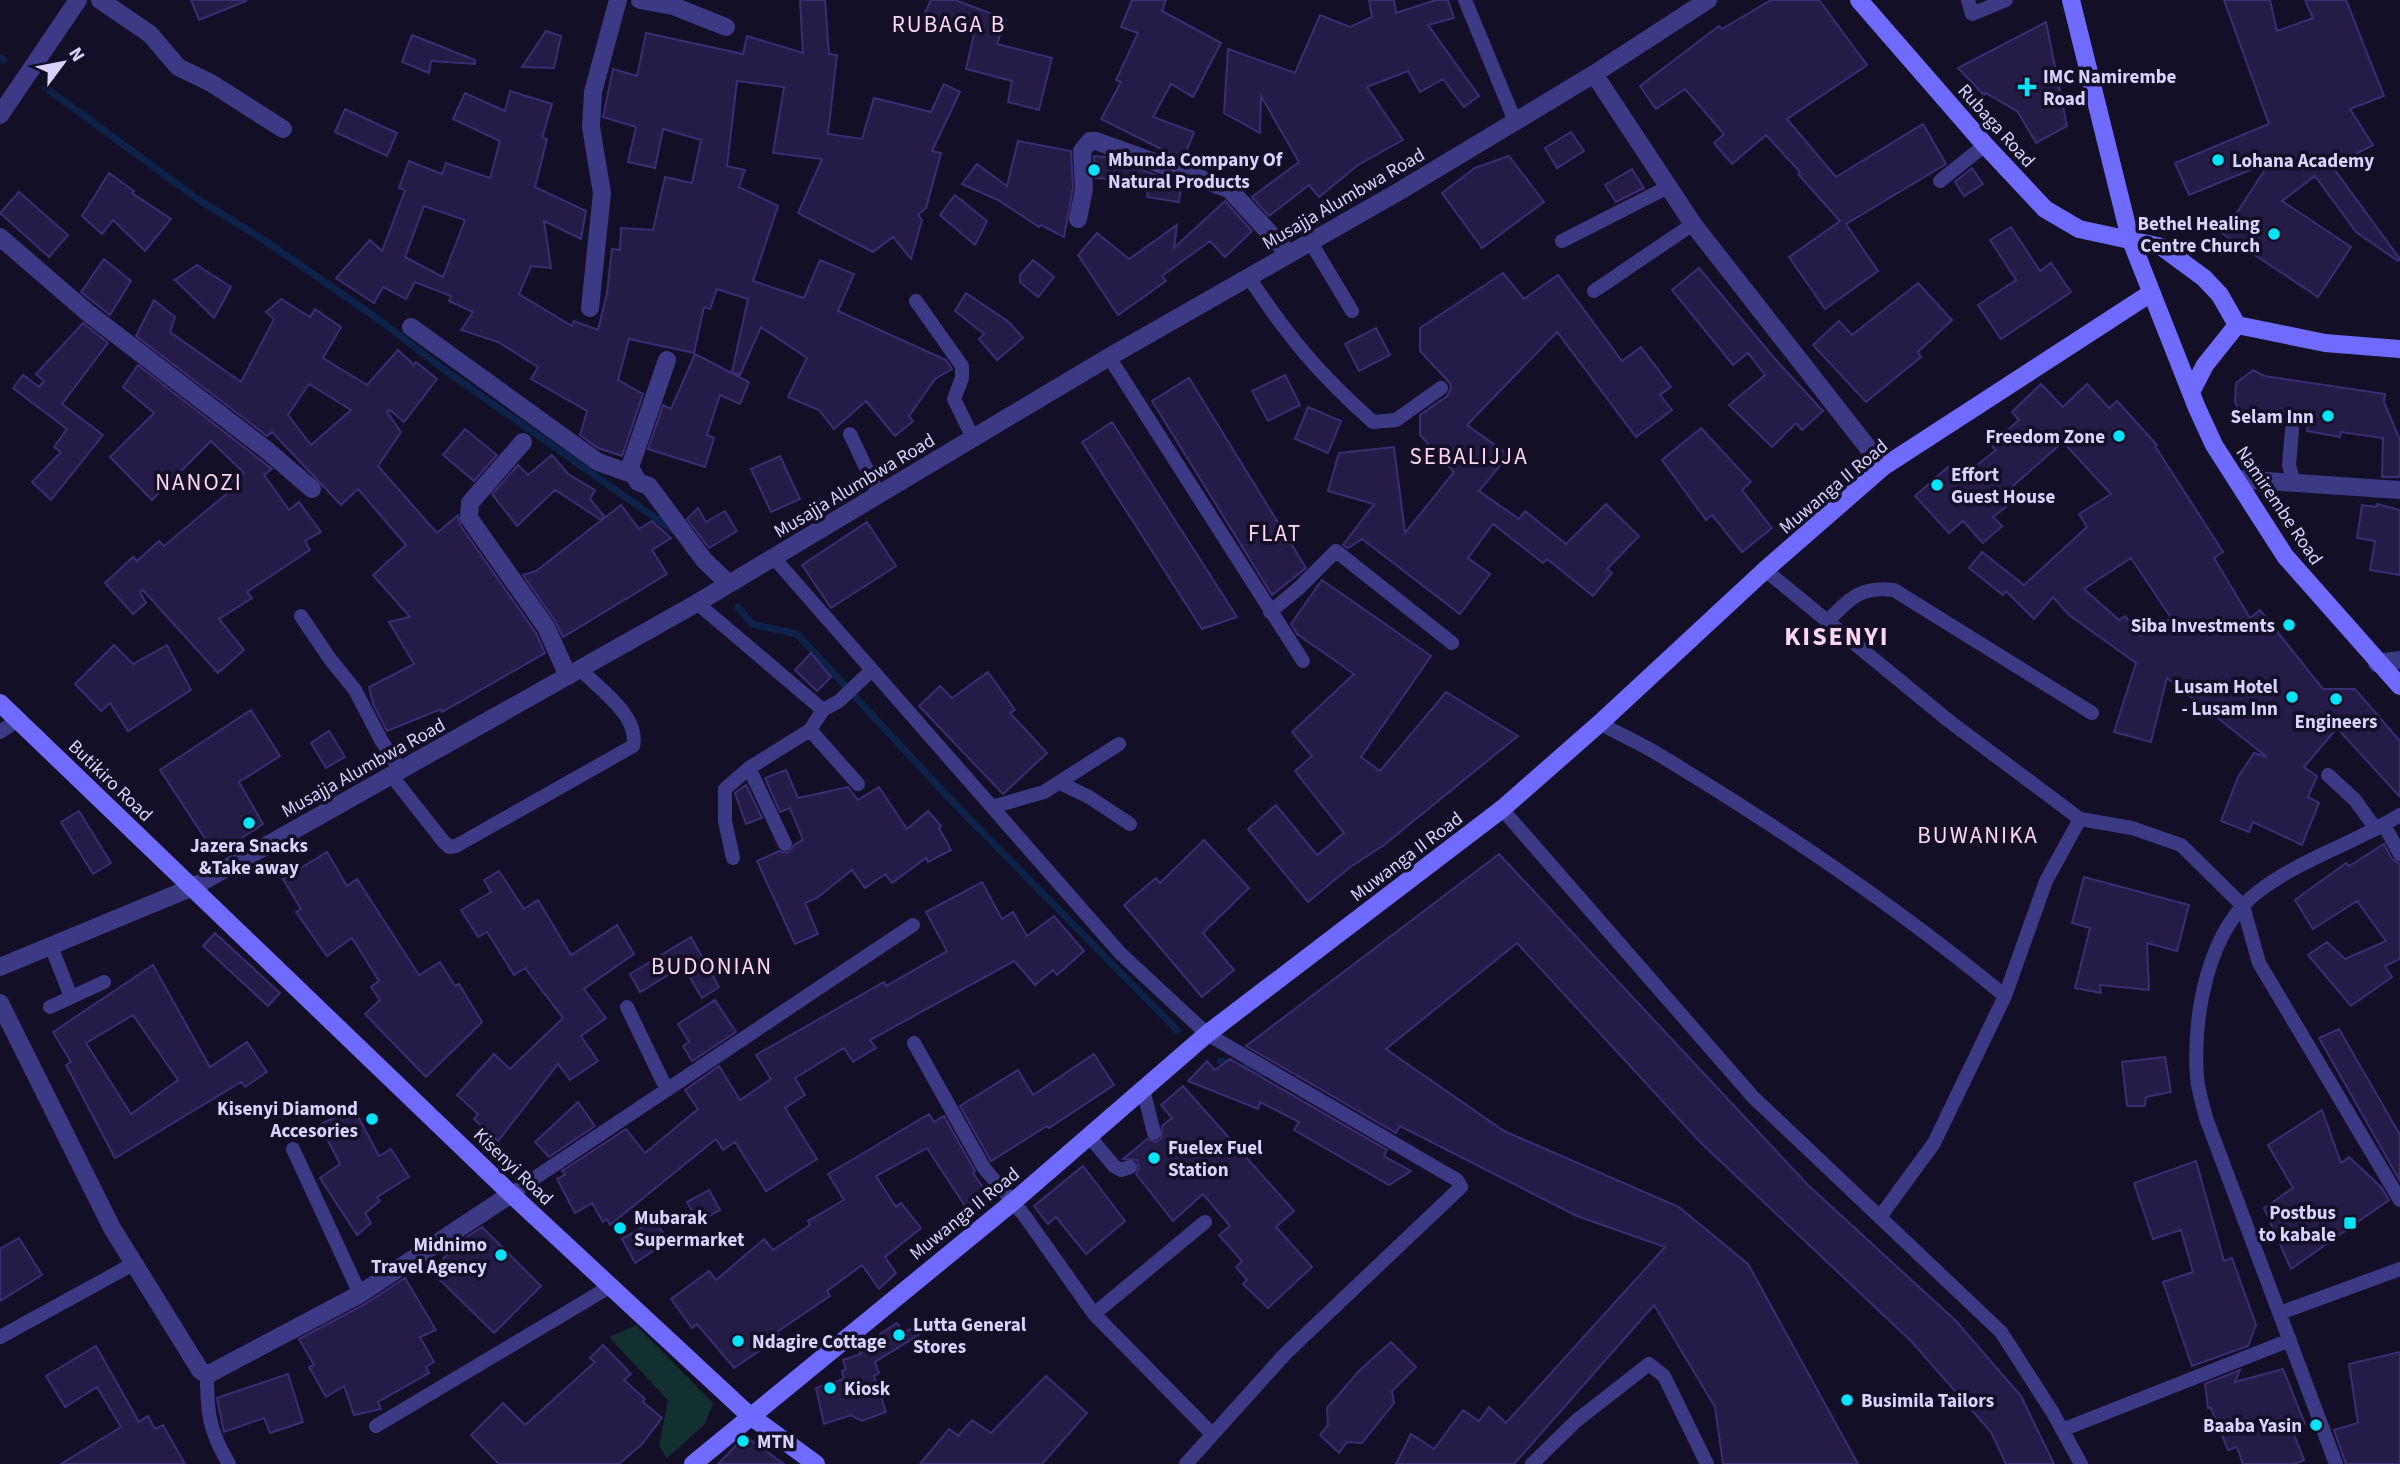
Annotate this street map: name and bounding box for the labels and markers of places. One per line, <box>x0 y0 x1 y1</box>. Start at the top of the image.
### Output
place label: IMC Namirembe Road <box>2043 64 2177 113</box>
marker: IMC Namirembe Road <box>2017 77 2037 97</box>
place label: Mbunda Company Of Natural Products <box>1108 147 1284 196</box>
place label: Lohana Academy <box>2232 148 2374 175</box>
marker: Lohana Academy <box>2210 152 2226 168</box>
marker: Mbunda Company Of Natural Products <box>1086 162 1102 178</box>
place label: Bethel Healing Centre Church <box>2138 211 2260 260</box>
marker: Bethel Healing Centre Church <box>2266 226 2282 242</box>
place label: Selam Inn <box>2231 404 2314 431</box>
marker: Selam Inn <box>2320 408 2336 424</box>
place label: Freedom Zone <box>1986 424 2105 451</box>
marker: Freedom Zone <box>2111 428 2127 444</box>
place label: Effort Guest House <box>1951 462 2055 511</box>
marker: Effort Guest House <box>1929 477 1945 493</box>
place label: Siba Investments <box>2131 613 2275 640</box>
marker: Siba Investments <box>2281 617 2297 633</box>
place label: Lusam Hotel - Lusam Inn <box>2174 674 2279 723</box>
marker: Lusam Hotel - Lusam Inn <box>2284 689 2300 705</box>
marker: Engineers <box>2328 691 2344 707</box>
place label: Engineers <box>2294 709 2378 736</box>
marker: Jazera Snacks &Take away <box>241 815 257 831</box>
place label: Jazera Snacks &Take away <box>190 833 308 882</box>
place label: Kisenyi Diamond Accesories <box>217 1096 358 1145</box>
marker: Kisenyi Diamond Accesories <box>364 1111 380 1127</box>
place label: Fuelex Fuel Station <box>1168 1135 1263 1184</box>
marker: Fuelex Fuel Station <box>1146 1150 1162 1166</box>
place label: Postbus to kabale <box>2259 1200 2336 1249</box>
place label: Mubarak Supermarket <box>634 1205 744 1254</box>
marker: Postbus to kabale <box>2342 1215 2358 1231</box>
marker: Mubarak Supermarket <box>612 1220 628 1236</box>
place label: Midnimo Travel Agency <box>371 1232 487 1281</box>
marker: Midnimo Travel Agency <box>493 1247 509 1263</box>
place label: Lutta General Stores <box>913 1312 1027 1361</box>
marker: Lutta General Stores <box>891 1327 907 1343</box>
place label: Ndagire Cottage <box>752 1329 887 1356</box>
marker: Ndagire Cottage <box>730 1333 746 1349</box>
place label: Kiosk <box>844 1376 891 1403</box>
marker: Kiosk <box>822 1380 838 1396</box>
place label: Busimila Tailors <box>1861 1388 1994 1415</box>
marker: Busimila Tailors <box>1839 1392 1855 1408</box>
place label: Baaba Yasin <box>2203 1413 2302 1440</box>
marker: Baaba Yasin <box>2308 1417 2324 1433</box>
place label: MTN <box>757 1429 795 1456</box>
marker: MTN <box>735 1433 751 1449</box>

